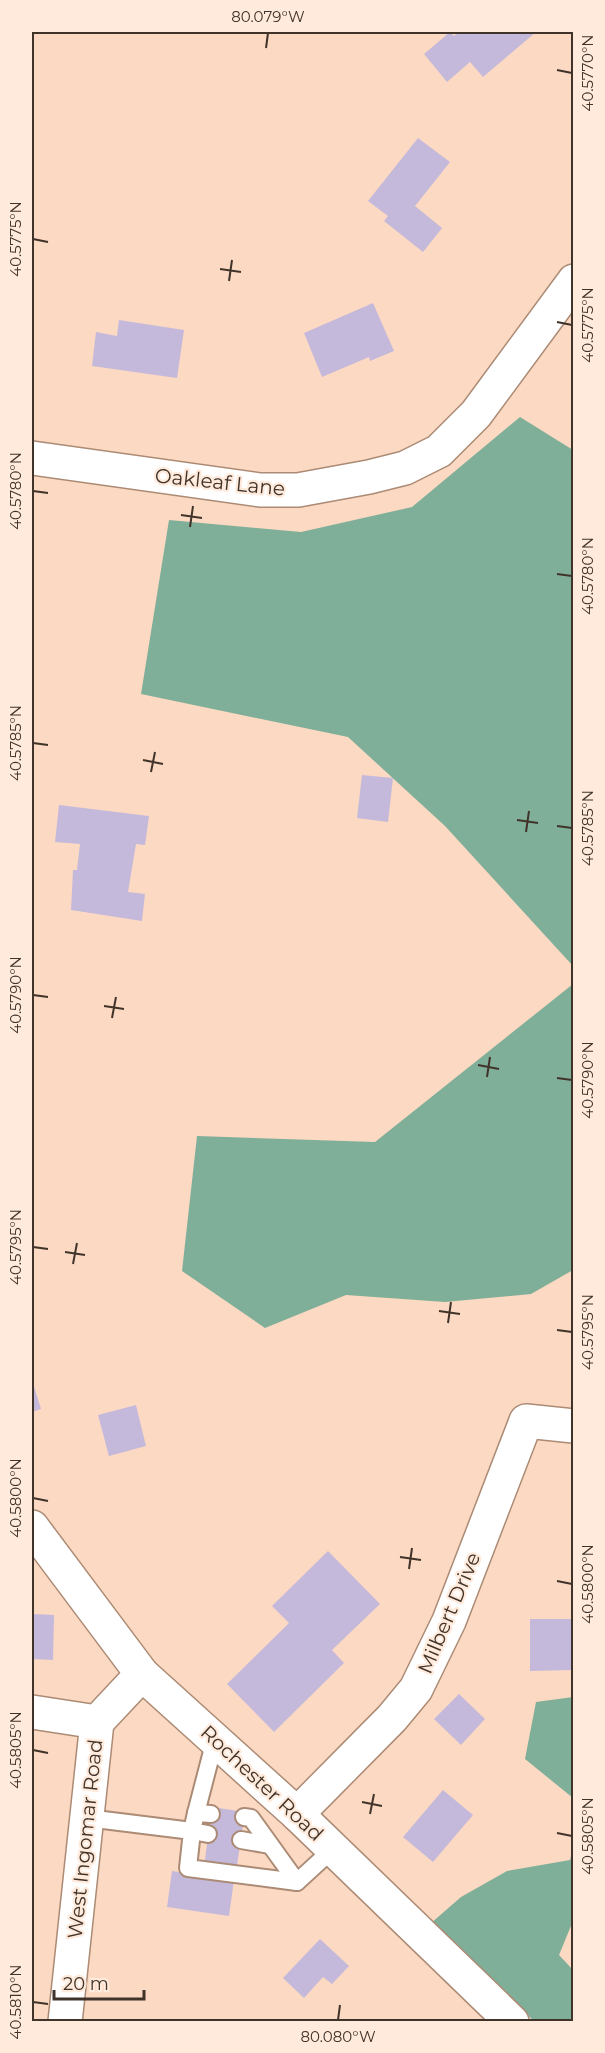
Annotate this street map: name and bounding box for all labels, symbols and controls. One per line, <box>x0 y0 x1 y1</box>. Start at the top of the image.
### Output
text: 80.079°W <box>231 7 305 26</box>
text: 40.5770°N <box>578 35 597 111</box>
text: 40.5775°N <box>6 201 25 277</box>
text: 40.5775°N <box>578 287 597 363</box>
text: 40.5780°N <box>6 452 25 530</box>
street label: Oakleaf Lane <box>154 463 286 501</box>
text: 40.5780°N <box>578 537 597 615</box>
text: 40.5785°N <box>6 705 25 781</box>
text: 40.5785°N <box>578 790 597 866</box>
text: 40.5790°N <box>6 956 25 1034</box>
text: 40.5790°N <box>578 1041 597 1119</box>
text: 40.5795°N <box>6 1209 25 1285</box>
text: 40.5795°N <box>578 1294 597 1370</box>
text: 40.5800°N <box>6 1458 25 1538</box>
text: 40.5800°N <box>578 1544 597 1624</box>
street label: Milbert Drive <box>413 1549 485 1677</box>
text: 40.5805°N <box>6 1711 25 1789</box>
street label: Rochester Road <box>196 1720 328 1846</box>
street label: West Ingomar Road <box>63 1738 107 1940</box>
text: 40.5805°N <box>578 1797 597 1875</box>
scale bar <box>54 1963 144 2001</box>
text: 40.5810°N <box>6 1965 25 2039</box>
text: 20 m <box>63 1973 109 1995</box>
text: 80.080°W <box>300 2027 376 2046</box>

